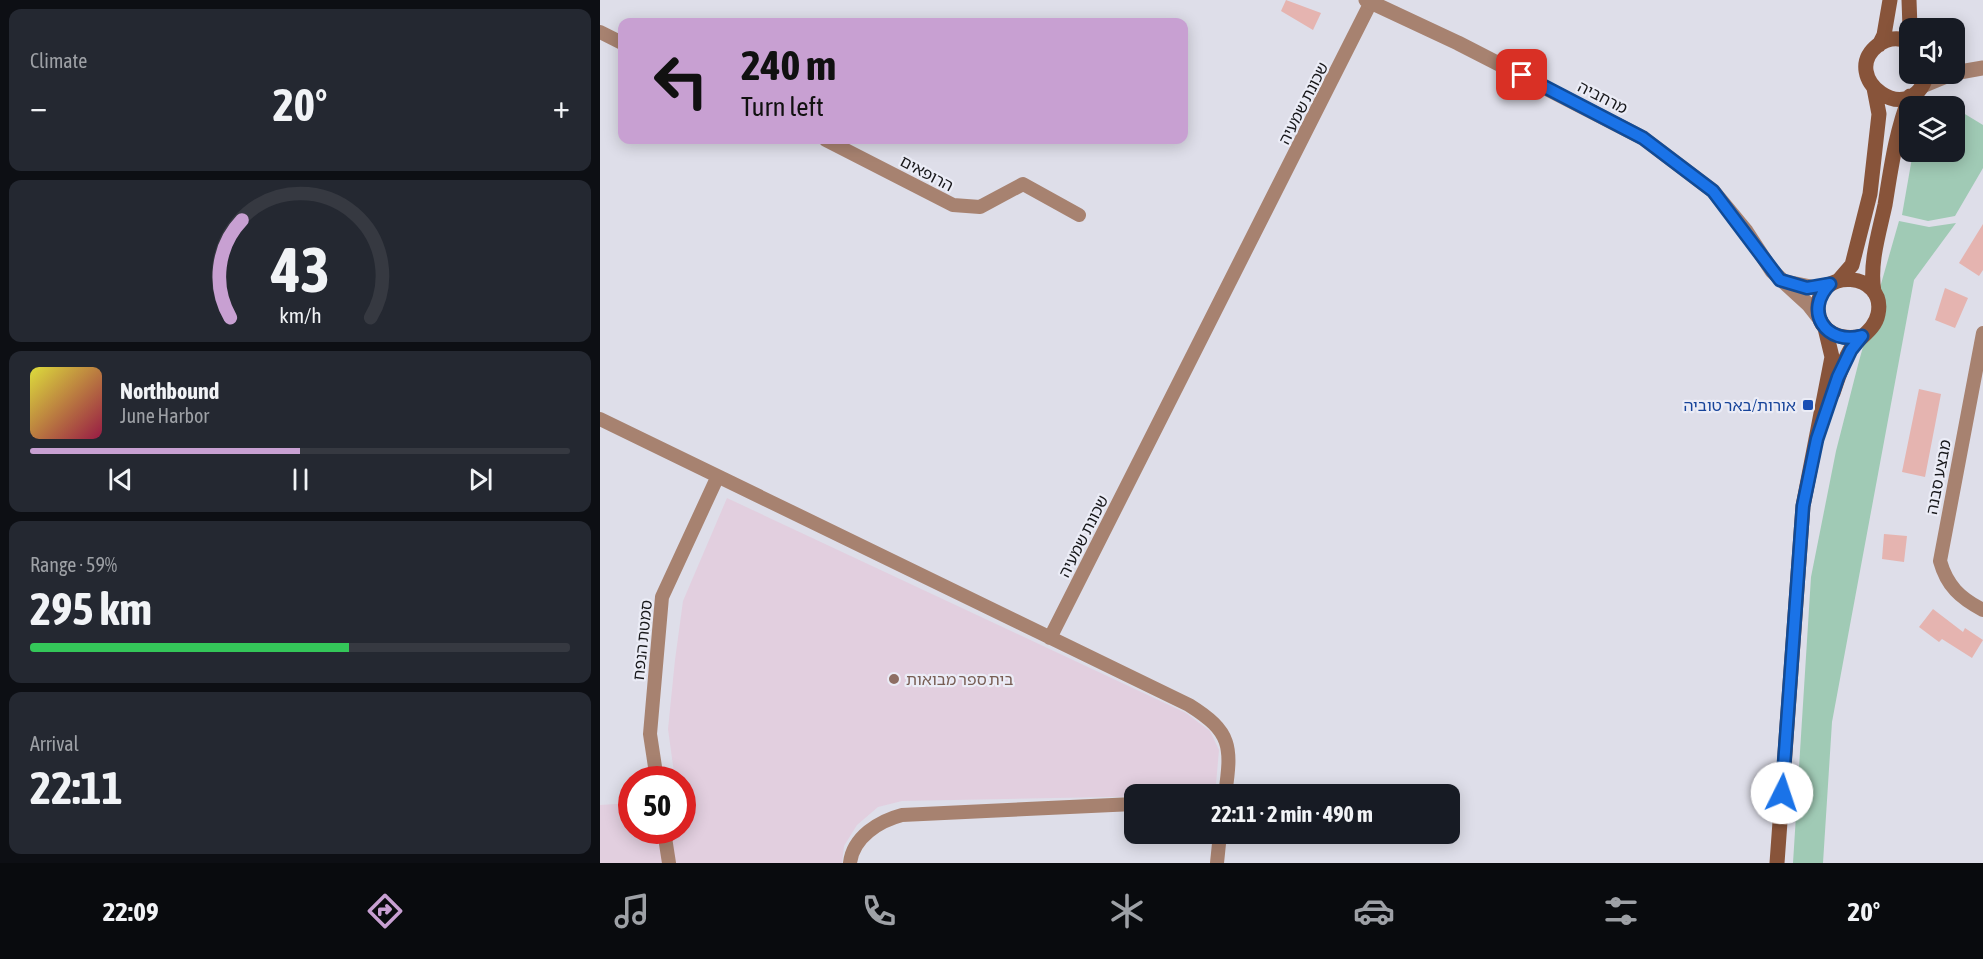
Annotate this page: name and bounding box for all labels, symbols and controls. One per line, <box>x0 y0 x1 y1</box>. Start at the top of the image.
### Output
map controls <box>1899 18 1965 162</box>
button: sound <box>1899 18 1965 84</box>
text: 240 m <box>741 41 836 89</box>
icon: left <box>642 42 720 120</box>
text: Climate <box>30 49 87 72</box>
pin <box>1496 49 1547 100</box>
icon: arrive <box>1505 58 1538 91</box>
street label: שכונת שמעיה <box>1275 59 1331 147</box>
street label: מרחביה <box>1575 77 1631 117</box>
text: 20° <box>273 79 327 131</box>
text: − <box>30 87 47 125</box>
text: + <box>553 87 570 125</box>
text: Turn left <box>741 91 824 122</box>
button: layers <box>1899 96 1965 162</box>
street label: הרופאים <box>897 152 957 194</box>
text: 43 <box>270 234 329 305</box>
text: km/h <box>279 303 321 328</box>
text: Northbound <box>120 378 219 404</box>
place label: אורות/באר טוביה <box>1683 396 1796 414</box>
marker: אורות/באר טוביה <box>1801 398 1815 412</box>
text: June Harbor <box>120 404 209 427</box>
street label: מבצע סבנה <box>1922 438 1954 516</box>
icon: previous <box>104 463 137 496</box>
icon: pause <box>284 463 317 496</box>
icon: next <box>464 463 497 496</box>
street label: שכונת שמעיה <box>1055 492 1111 580</box>
text: Range · 59% <box>30 553 117 576</box>
text: 295 km <box>30 583 152 635</box>
street label: סמטת הנפח <box>629 599 655 681</box>
place label: בית ספר מבואות <box>906 670 1013 688</box>
marker: בית ספר מבואות <box>887 672 901 686</box>
text: Arrival <box>30 732 79 755</box>
position arrow <box>1750 761 1814 825</box>
text: 22:11 <box>30 762 123 814</box>
speed limit sign: 50 <box>618 766 696 844</box>
text: 22:11 · 2 min · 490 m <box>1211 801 1373 827</box>
icon: directions <box>364 890 406 932</box>
icon: music <box>611 890 653 932</box>
icon: phone <box>858 890 900 932</box>
icon: climate <box>1106 890 1148 932</box>
icon: car <box>1353 890 1395 932</box>
icon: filters <box>1600 890 1642 932</box>
text: 22:09 <box>103 896 159 927</box>
text: 20° <box>1847 896 1880 927</box>

